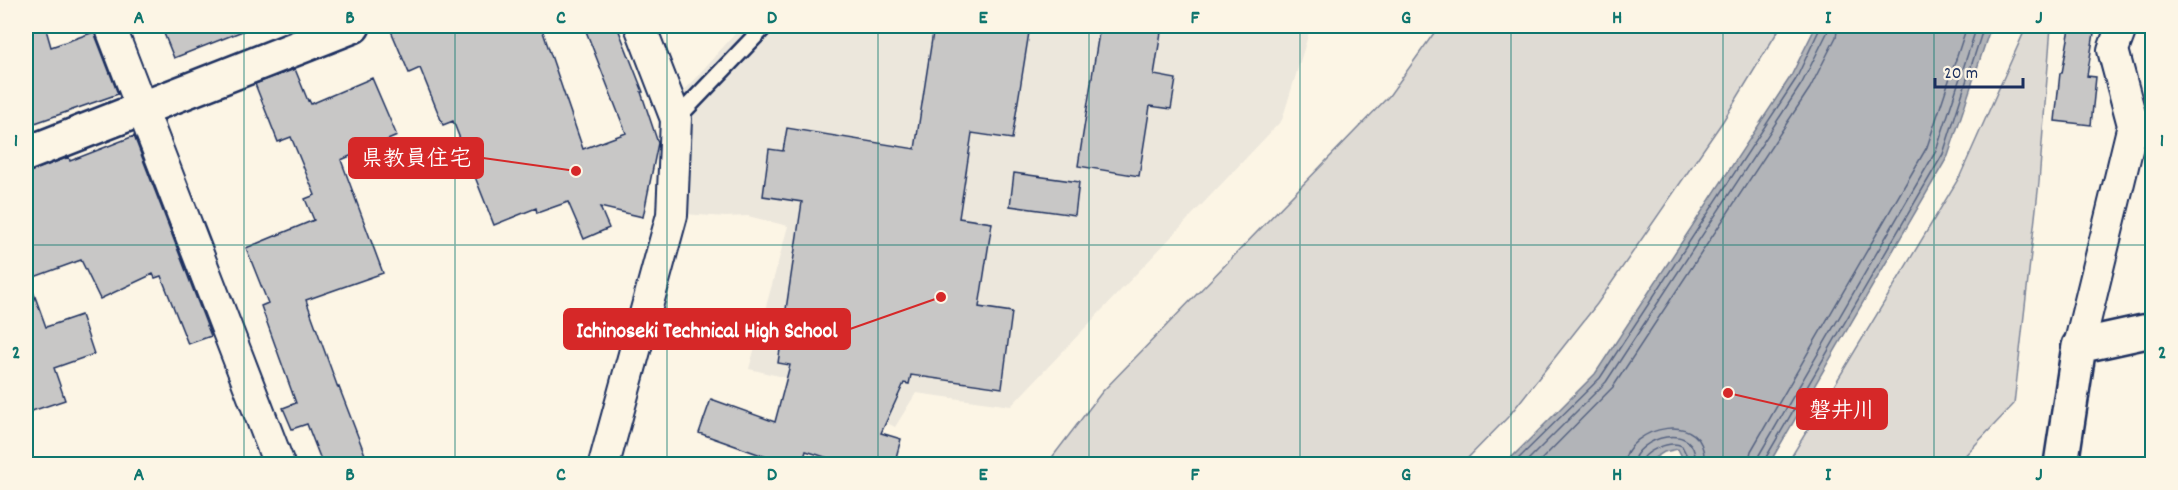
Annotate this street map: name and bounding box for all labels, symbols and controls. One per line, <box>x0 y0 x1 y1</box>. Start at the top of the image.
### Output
text: A <box>134 5 145 33</box>
text: B <box>345 5 355 33</box>
text: C <box>556 5 566 33</box>
text: D <box>767 5 778 33</box>
text: E <box>978 5 988 33</box>
text: F <box>1191 5 1201 33</box>
text: G <box>1401 5 1411 33</box>
text: H <box>1612 5 1622 33</box>
text: I <box>1825 5 1832 33</box>
text: J <box>2035 5 2043 33</box>
scale bar <box>1935 51 2024 89</box>
text: 20 m <box>1944 62 1978 87</box>
text: 1 <box>14 128 18 156</box>
text: 1 <box>2160 128 2164 156</box>
callout: 県教員住宅 <box>349 138 483 178</box>
text: 県教員住宅 <box>361 145 471 176</box>
callout: Ichinoseki Technical High School <box>564 309 850 349</box>
text: Ichinoseki Technical High School <box>576 317 838 348</box>
text: 2 <box>12 340 20 368</box>
text: 2 <box>2158 340 2166 368</box>
callout: 磐井川 <box>1797 389 1887 429</box>
text: 磐井川 <box>1809 397 1875 428</box>
text: A <box>134 462 145 490</box>
text: B <box>345 462 355 490</box>
text: C <box>556 462 566 490</box>
text: D <box>767 462 778 490</box>
text: E <box>978 462 988 490</box>
text: F <box>1191 462 1201 490</box>
text: G <box>1401 462 1411 490</box>
text: H <box>1612 462 1622 490</box>
text: I <box>1825 462 1832 490</box>
text: J <box>2035 462 2043 490</box>

